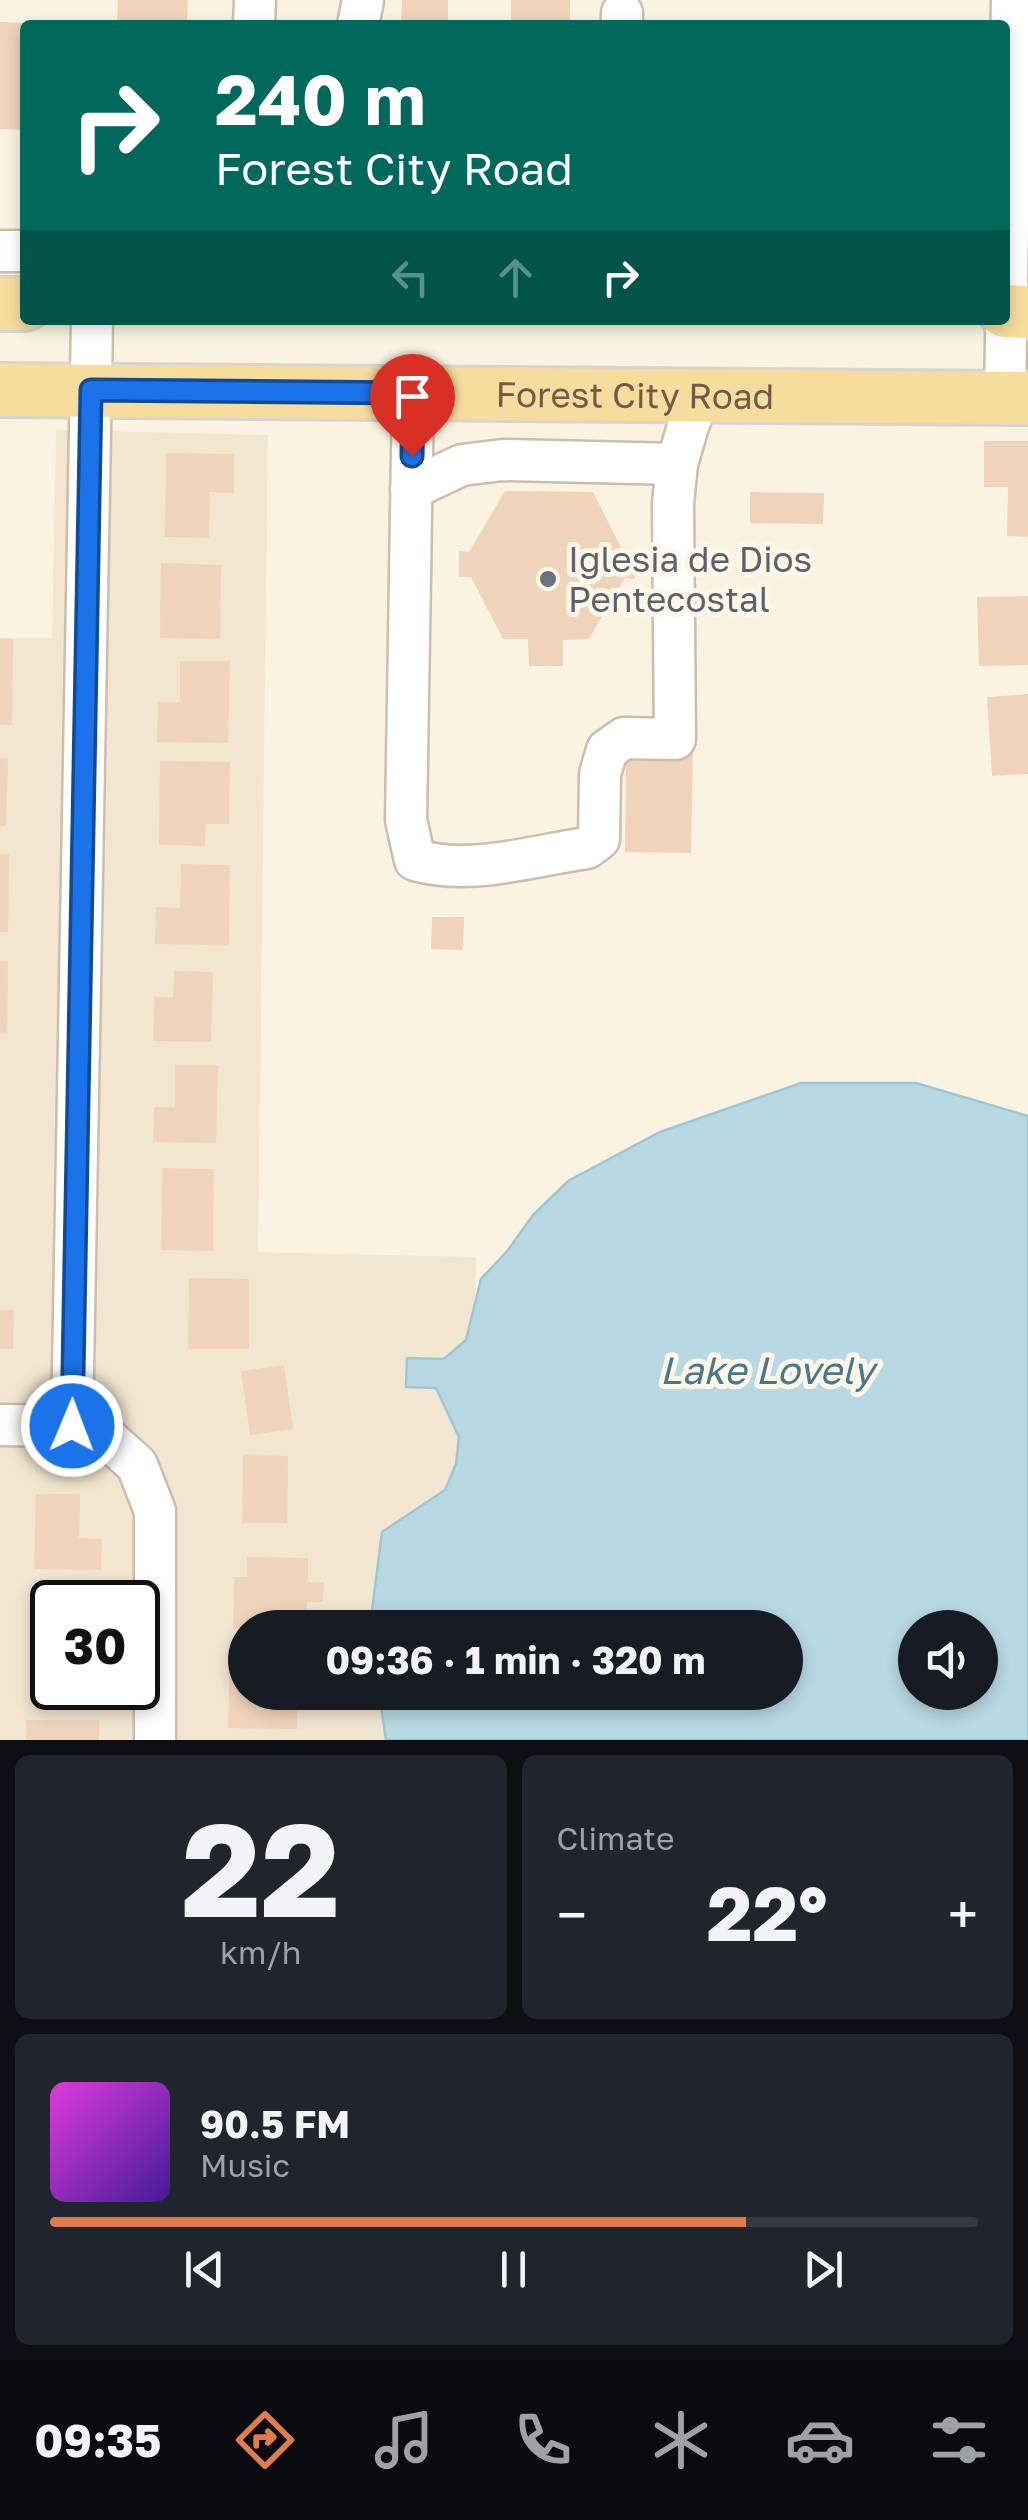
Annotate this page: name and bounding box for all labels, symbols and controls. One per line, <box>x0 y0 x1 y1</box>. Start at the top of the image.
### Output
text: 240 m <box>215 56 426 140</box>
icon: right <box>50 60 180 190</box>
text: Forest City Road <box>215 141 573 195</box>
icon: left <box>383 250 438 305</box>
icon: ahead <box>488 250 543 305</box>
icon: right <box>593 250 648 305</box>
pin <box>370 354 455 457</box>
icon: arrive <box>385 369 440 424</box>
street label: Forest City Road <box>496 373 774 417</box>
place label: Iglesia de Dios Pentecostal <box>568 538 812 620</box>
marker: Iglesia de Dios Pentecostal <box>537 568 559 590</box>
water label: Lake Lovely <box>660 1347 879 1392</box>
position arrow <box>20 1374 124 1478</box>
speed limit sign: 30 <box>30 1580 160 1710</box>
map controls <box>898 1610 998 1710</box>
button: sound <box>898 1610 998 1710</box>
text: 09:36 · 1 min · 320 m <box>325 1637 706 1682</box>
text: 22 <box>181 1790 340 1946</box>
text: Climate <box>557 1819 675 1857</box>
text: 22° <box>707 1867 828 1958</box>
text: − <box>557 1881 587 1947</box>
text: + <box>948 1881 978 1947</box>
text: km/h <box>220 1933 301 1971</box>
text: 90.5 FM <box>200 2101 350 2146</box>
text: Music <box>200 2146 290 2184</box>
icon: previous <box>177 2242 232 2297</box>
icon: pause <box>486 2242 541 2297</box>
icon: next <box>796 2242 851 2297</box>
icon: directions <box>230 2405 300 2475</box>
icon: music <box>369 2405 439 2475</box>
icon: phone <box>508 2405 578 2475</box>
icon: climate <box>646 2405 716 2475</box>
icon: car <box>785 2405 855 2475</box>
icon: filters <box>924 2405 994 2475</box>
text: 09:35 <box>34 2413 161 2467</box>

